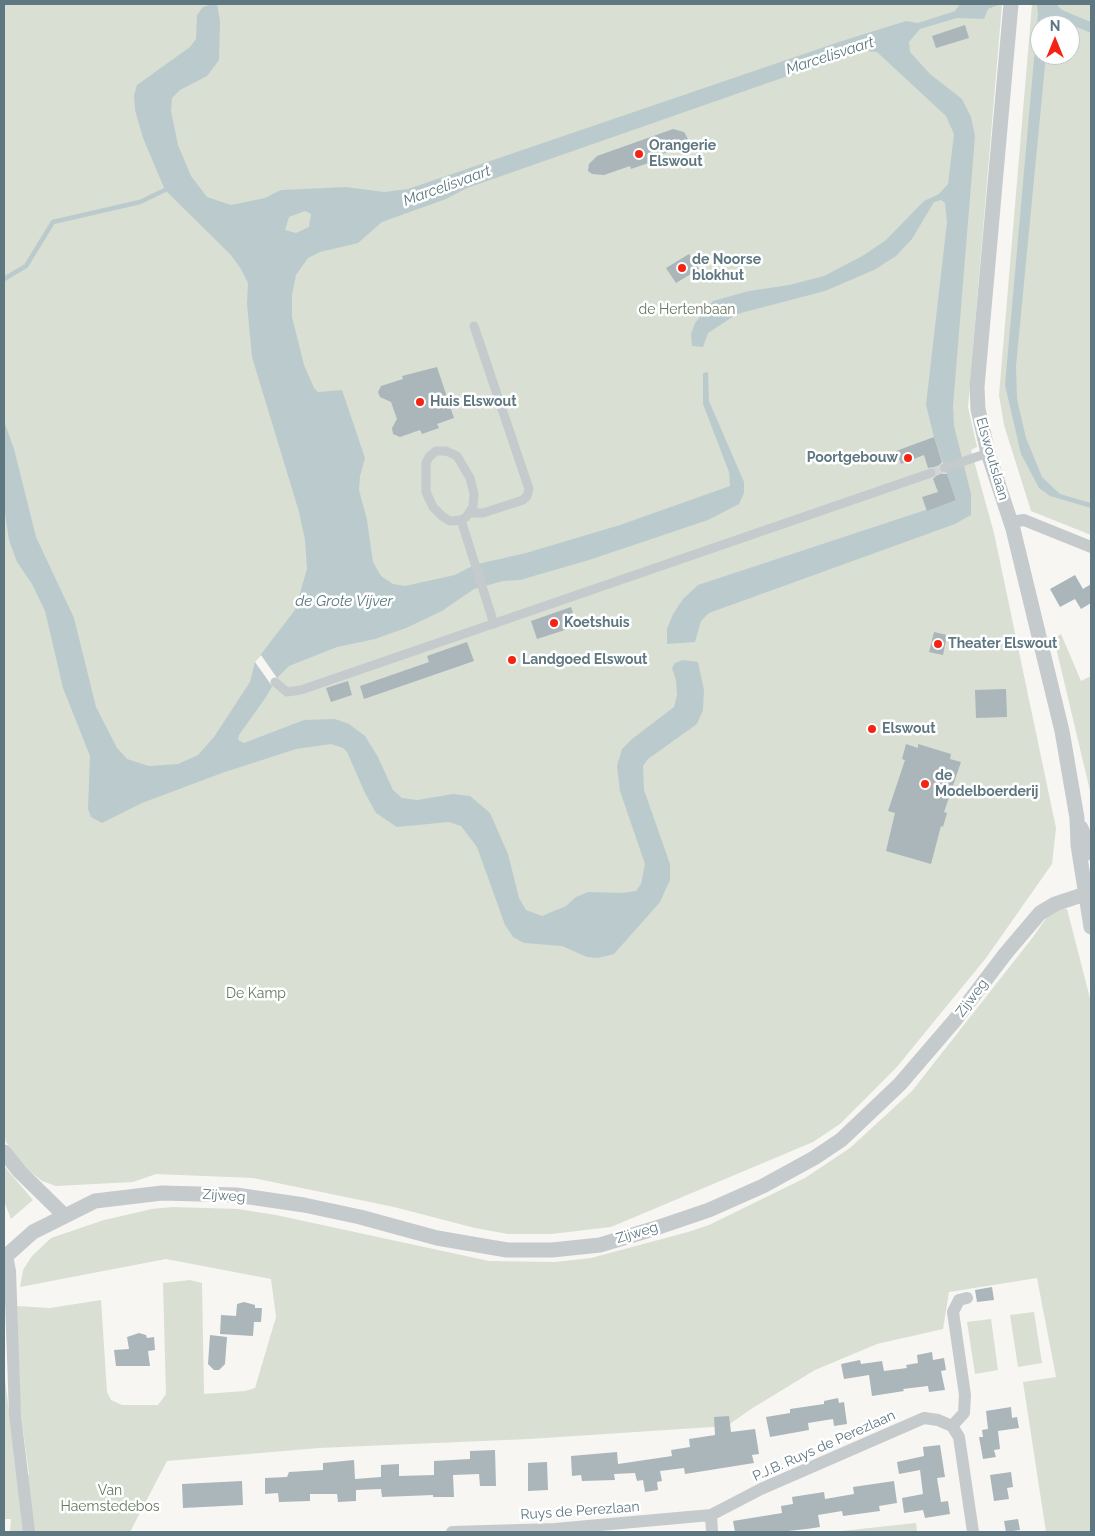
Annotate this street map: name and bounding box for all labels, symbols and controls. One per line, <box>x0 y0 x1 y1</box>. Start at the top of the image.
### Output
north arrow <box>1030 15 1080 65</box>
text: N <box>1050 18 1060 34</box>
water label: Marcelisvaart <box>784 33 876 79</box>
place label: Orangerie Elswout <box>649 138 716 170</box>
marker: Orangerie Elswout <box>633 148 645 160</box>
water label: Marcelisvaart <box>401 162 493 210</box>
place label: de Noorse blokhut <box>692 252 761 284</box>
marker: de Noorse blokhut <box>676 262 688 274</box>
park label: de Hertenbaan <box>639 302 735 318</box>
place label: Huis Elswout <box>430 394 517 410</box>
marker: Huis Elswout <box>414 396 426 408</box>
street label: Elswoutslaan <box>972 416 1012 502</box>
place label: Poortgebouw <box>807 450 898 466</box>
marker: Poortgebouw <box>902 452 914 464</box>
water label: de Grote Vijver <box>295 592 393 610</box>
place label: Koetshuis <box>564 615 630 631</box>
marker: Koetshuis <box>548 617 560 629</box>
place label: Theater Elswout <box>948 636 1058 652</box>
marker: Theater Elswout <box>932 638 944 650</box>
place label: Landgoed Elswout <box>522 652 647 668</box>
marker: Landgoed Elswout <box>506 654 518 666</box>
place label: Elswout <box>882 721 936 737</box>
marker: Elswout <box>866 723 878 735</box>
place label: de Modelboerderij <box>935 768 1038 800</box>
marker: de Modelboerderij <box>919 778 931 790</box>
street label: Zijweg <box>952 976 992 1020</box>
park label: De Kamp <box>226 986 286 1002</box>
street label: Zijweg <box>202 1186 246 1206</box>
street label: Zijweg <box>614 1219 660 1247</box>
street label: P.J.B. Ruys de Perezlaan <box>750 1407 898 1485</box>
park label: Van Haemstedebos <box>60 1483 160 1515</box>
street label: Ruys de Perezlaan <box>520 1498 640 1524</box>

